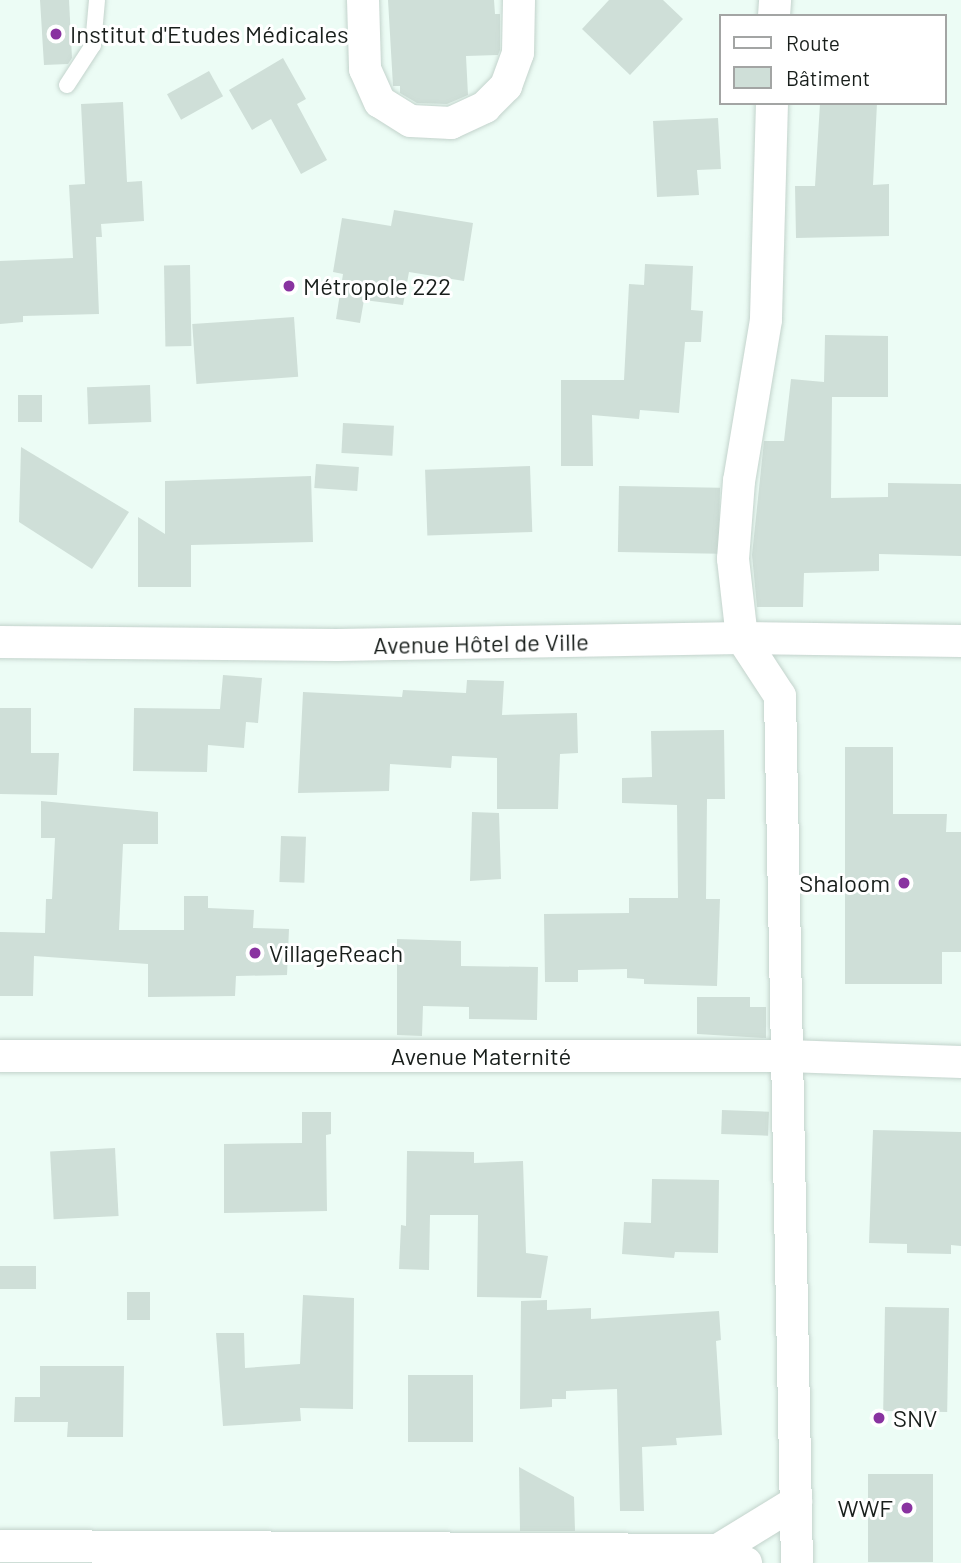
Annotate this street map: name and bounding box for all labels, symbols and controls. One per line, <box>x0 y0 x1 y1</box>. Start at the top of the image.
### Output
legend <box>720 14 947 105</box>
place label: Institut d'Etudes Médicales <box>70 20 349 48</box>
marker: Institut d'Etudes Médicales <box>48 26 64 42</box>
text: Route <box>786 30 840 55</box>
text: Bâtiment <box>786 65 870 90</box>
place label: Métropole 222 <box>303 272 451 300</box>
marker: Métropole 222 <box>281 278 297 294</box>
street label: Avenue Hôtel de Ville <box>373 627 589 659</box>
place label: Shaloom <box>799 869 890 897</box>
marker: Shaloom <box>896 875 912 891</box>
place label: VillageReach <box>269 939 403 967</box>
marker: VillageReach <box>247 945 263 961</box>
street label: Avenue Maternité <box>391 1042 571 1070</box>
place label: SNV <box>893 1404 937 1432</box>
marker: SNV <box>871 1410 887 1426</box>
place label: WWF <box>838 1494 893 1522</box>
marker: WWF <box>899 1500 915 1516</box>

